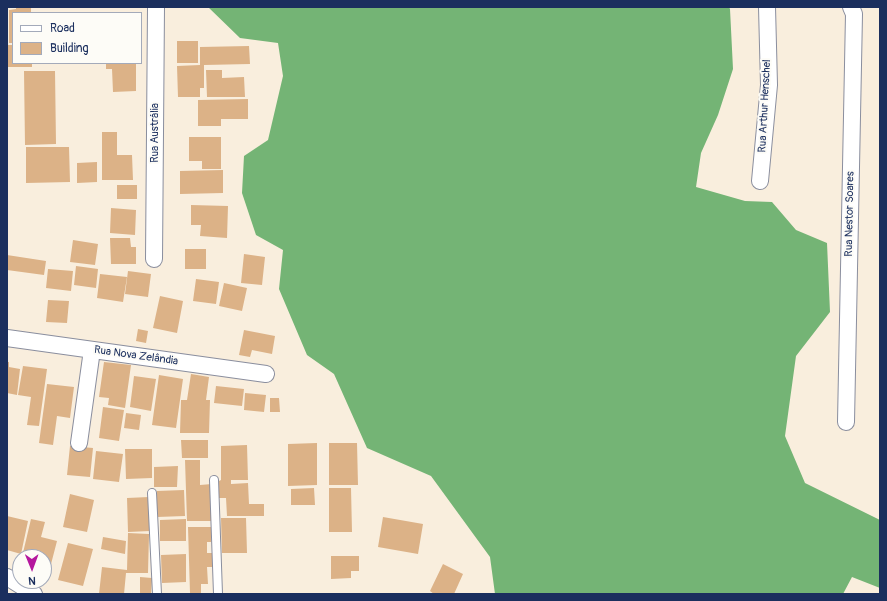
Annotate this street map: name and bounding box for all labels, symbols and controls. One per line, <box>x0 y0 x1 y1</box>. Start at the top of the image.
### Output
legend <box>12 12 142 64</box>
text: Road <box>50 21 75 36</box>
text: Building <box>50 41 89 56</box>
street label: Rua Arthur Henschel <box>756 59 774 153</box>
street label: Rua Austrália <box>148 103 162 163</box>
street label: Rua Nestor Soares <box>843 171 857 257</box>
street label: Rua Nova Zelândia <box>93 344 179 368</box>
north arrow <box>12 549 52 589</box>
text: N <box>28 574 36 587</box>

